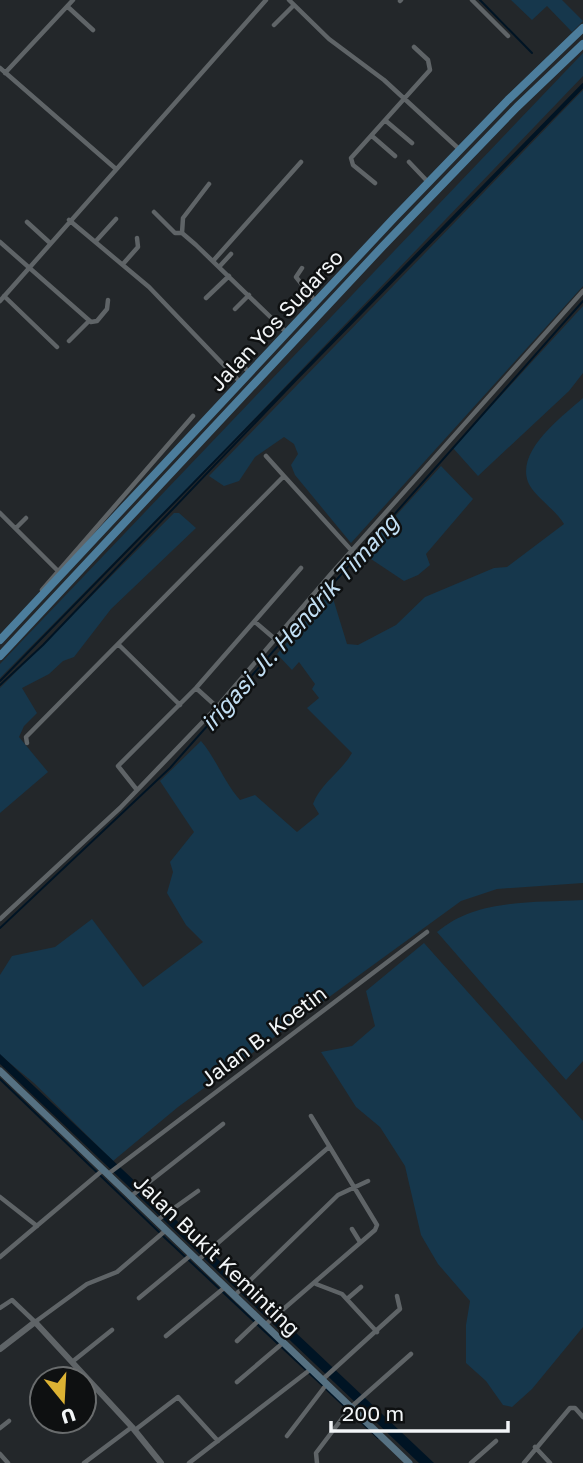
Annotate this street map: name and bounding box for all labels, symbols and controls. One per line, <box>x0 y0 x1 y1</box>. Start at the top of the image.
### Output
street label: Jalan Yos Sudarso <box>204 244 348 396</box>
water label: irigasi Jl. Hendrik Timang <box>194 507 405 736</box>
street label: Jalan B. Koetin <box>195 980 331 1092</box>
street label: Jalan Bukit Keminting <box>128 1169 306 1341</box>
north arrow <box>28 1365 98 1435</box>
scale bar <box>331 1390 508 1434</box>
text: 200 m <box>342 1400 404 1426</box>
text: U <box>58 1404 79 1430</box>

